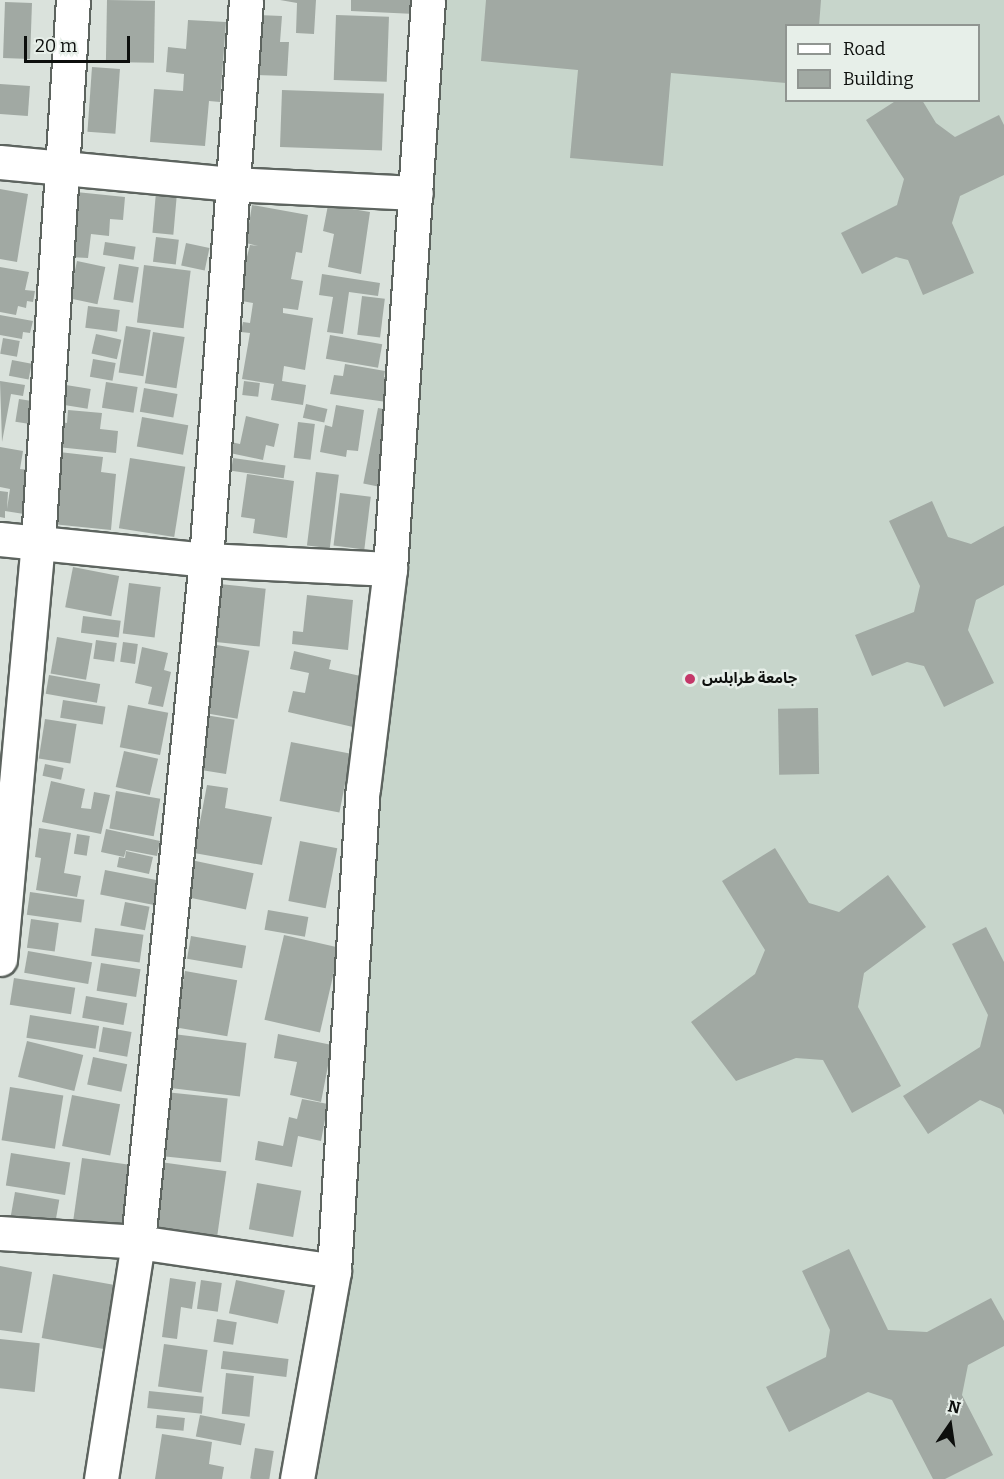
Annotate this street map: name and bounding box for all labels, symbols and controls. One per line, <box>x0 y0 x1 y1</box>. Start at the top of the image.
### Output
scale bar <box>27 24 134 62</box>
legend <box>785 24 980 102</box>
text: 20 m <box>35 35 77 57</box>
text: Road <box>843 38 885 60</box>
text: Building <box>843 68 914 90</box>
place label: جامعة طرابلس <box>702 670 797 688</box>
marker: جامعة طرابلس <box>683 672 697 686</box>
north arrow <box>920 1395 980 1455</box>
text: N <box>946 1396 962 1418</box>

